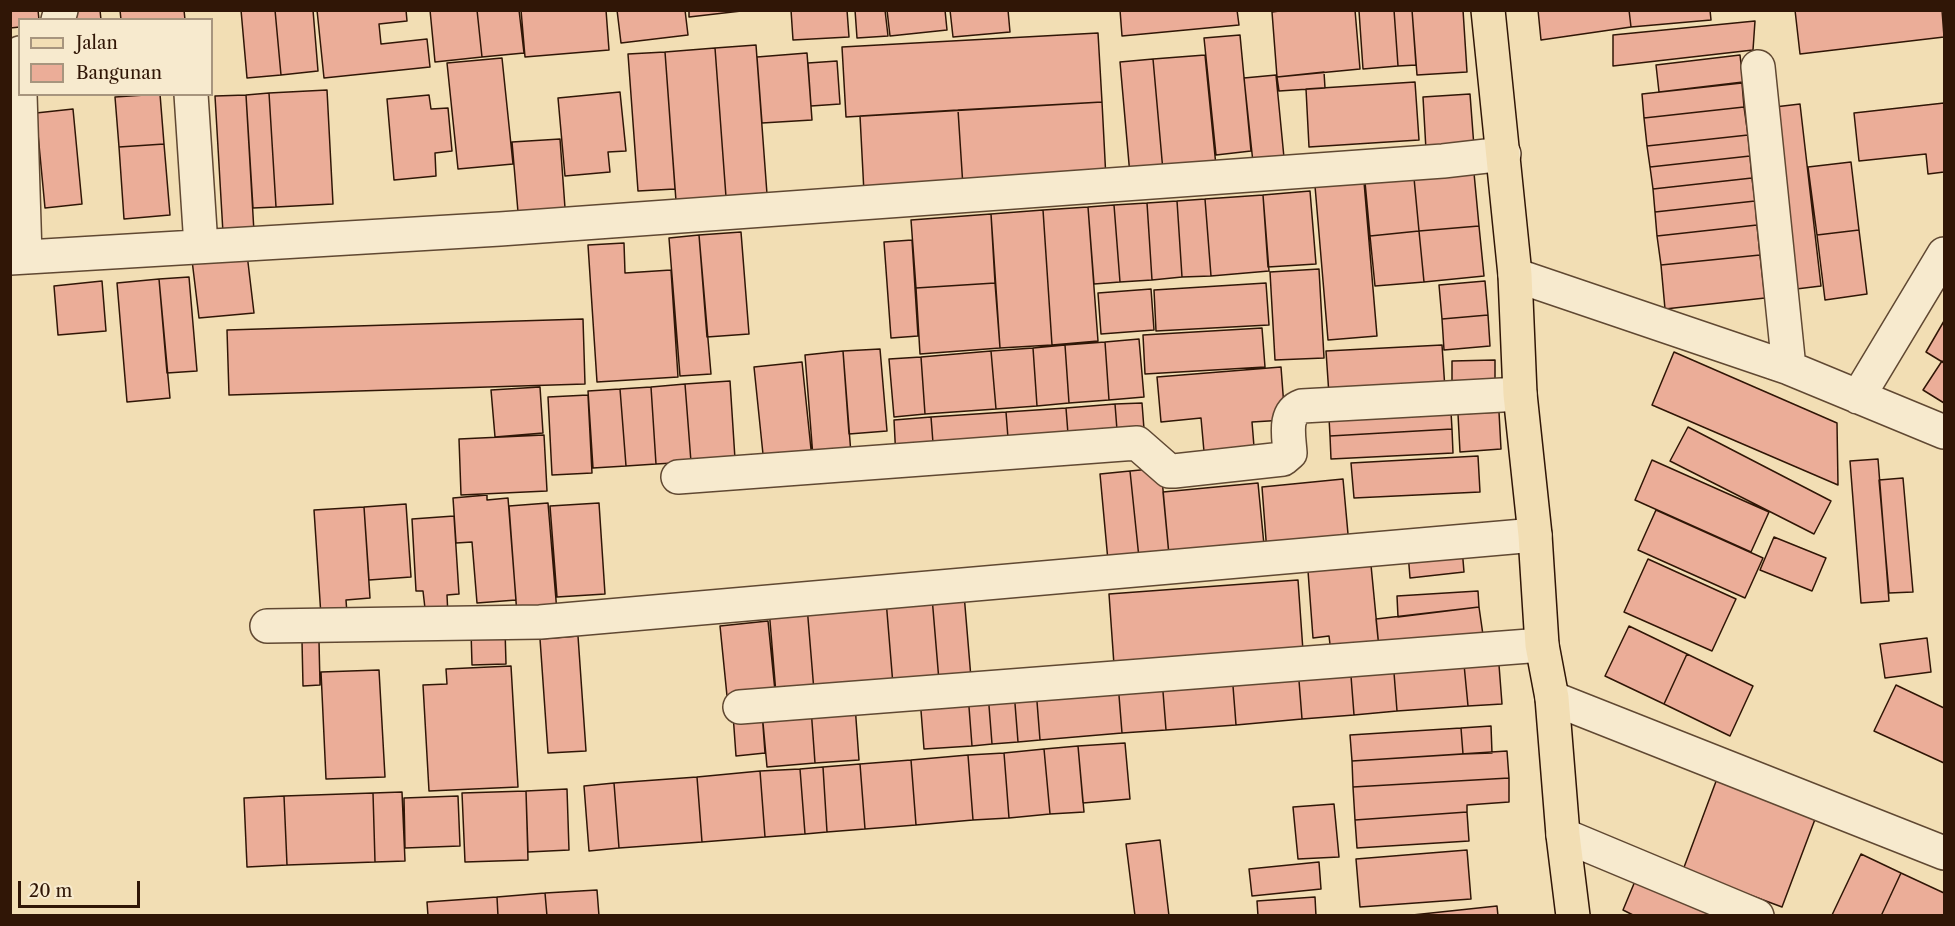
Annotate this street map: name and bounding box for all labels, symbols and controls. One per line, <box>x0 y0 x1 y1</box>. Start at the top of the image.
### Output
legend <box>18 18 213 96</box>
text: Jalan <box>76 32 118 54</box>
text: Bangunan <box>76 62 162 84</box>
scale bar <box>21 869 142 907</box>
text: 20 m <box>29 880 72 902</box>

